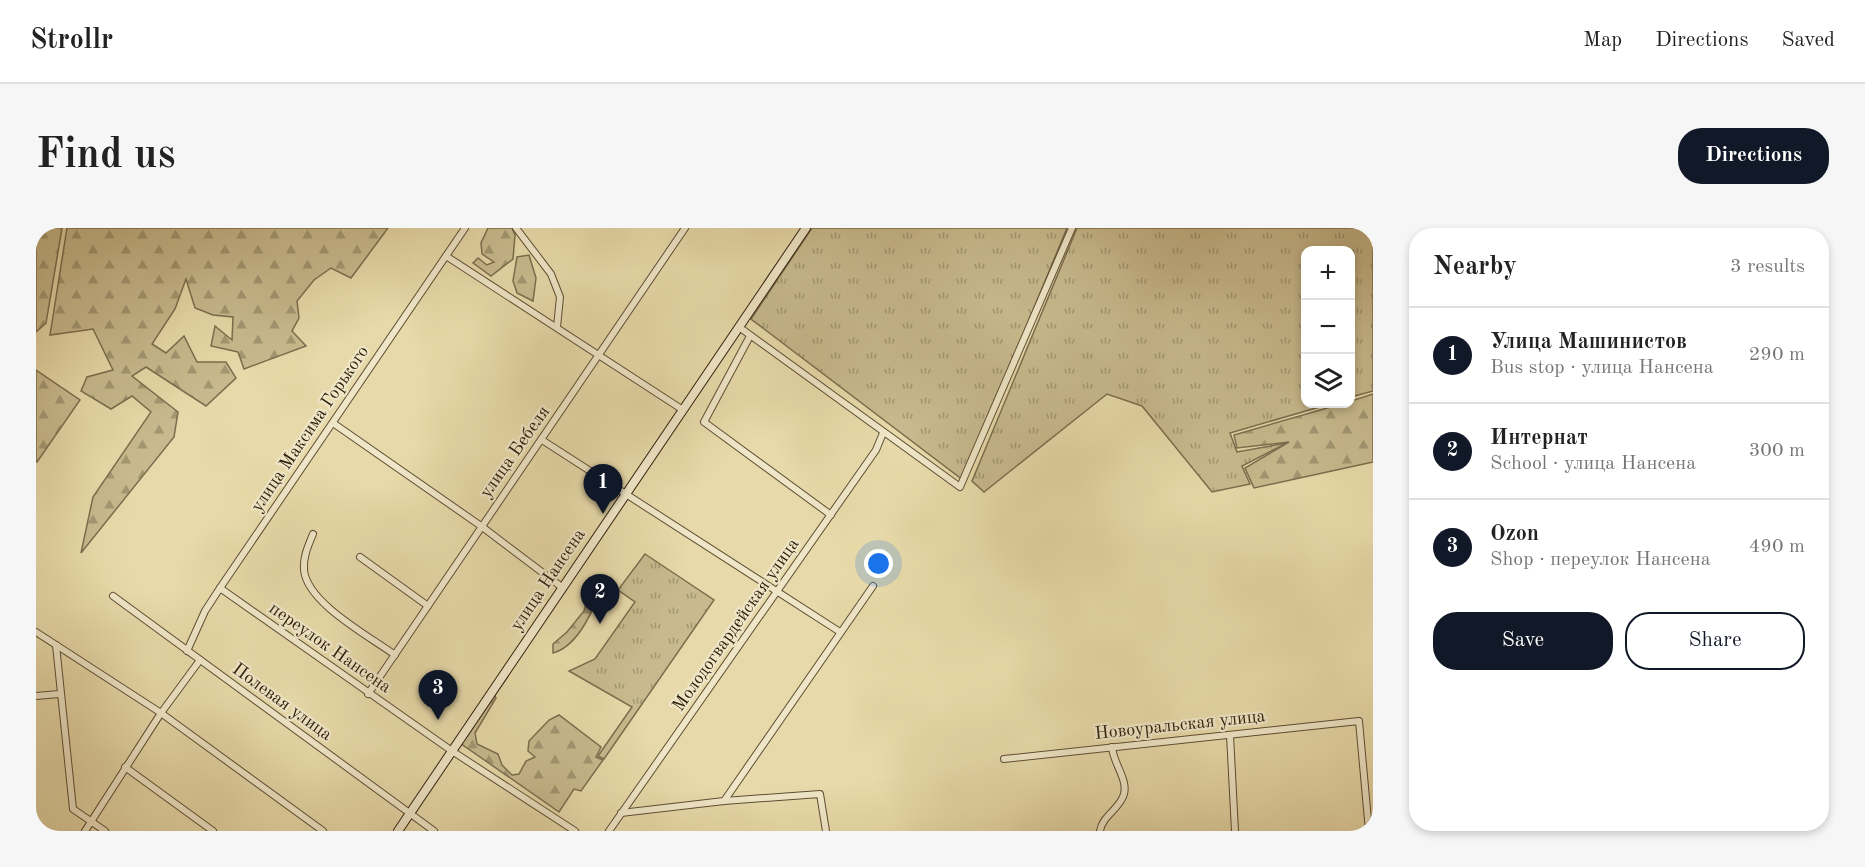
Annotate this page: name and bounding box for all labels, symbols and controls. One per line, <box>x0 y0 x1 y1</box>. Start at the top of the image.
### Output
text: Strollr <box>30 27 113 55</box>
text: Map <box>1583 30 1622 51</box>
text: Directions <box>1655 30 1749 51</box>
text: Saved <box>1782 30 1835 51</box>
button: Directions <box>1678 128 1829 184</box>
text: Find us <box>36 135 175 177</box>
map controls <box>1301 246 1355 408</box>
button: + <box>1301 246 1355 300</box>
text: Nearby <box>1433 254 1517 280</box>
text: 3 results <box>1730 257 1805 277</box>
button: − <box>1301 300 1355 354</box>
text: Улица Машинистов <box>1490 331 1687 353</box>
street label: улица Максима Горького <box>248 343 372 515</box>
text: 1 <box>1447 345 1458 365</box>
text: 290 m <box>1749 345 1805 365</box>
button: layers <box>1301 354 1355 408</box>
text: Bus stop · улица Нансена <box>1490 358 1714 378</box>
street label: улица Бебеля <box>477 403 553 501</box>
text: Интернат <box>1490 427 1588 449</box>
text: 2 <box>1447 441 1458 461</box>
text: 300 m <box>1749 441 1805 461</box>
text: School · улица Нансена <box>1490 454 1696 474</box>
pin: 1 <box>584 464 622 514</box>
text: Ozon <box>1490 523 1539 545</box>
street label: улица Нансена <box>507 526 589 634</box>
street label: Молодогвардейская улица <box>669 535 803 715</box>
text: 3 <box>1447 537 1458 557</box>
text: 490 m <box>1749 537 1805 557</box>
your location <box>864 549 893 578</box>
text: Shop · переулок Нансена <box>1490 550 1711 570</box>
pin: 2 <box>580 574 620 624</box>
street label: переулок Нансена <box>266 599 394 697</box>
button: Save <box>1433 612 1613 670</box>
button: Share <box>1625 612 1805 670</box>
street label: Полевая улица <box>229 660 335 744</box>
pin: 3 <box>418 670 458 720</box>
street label: Новоуральская улица <box>1094 707 1266 743</box>

